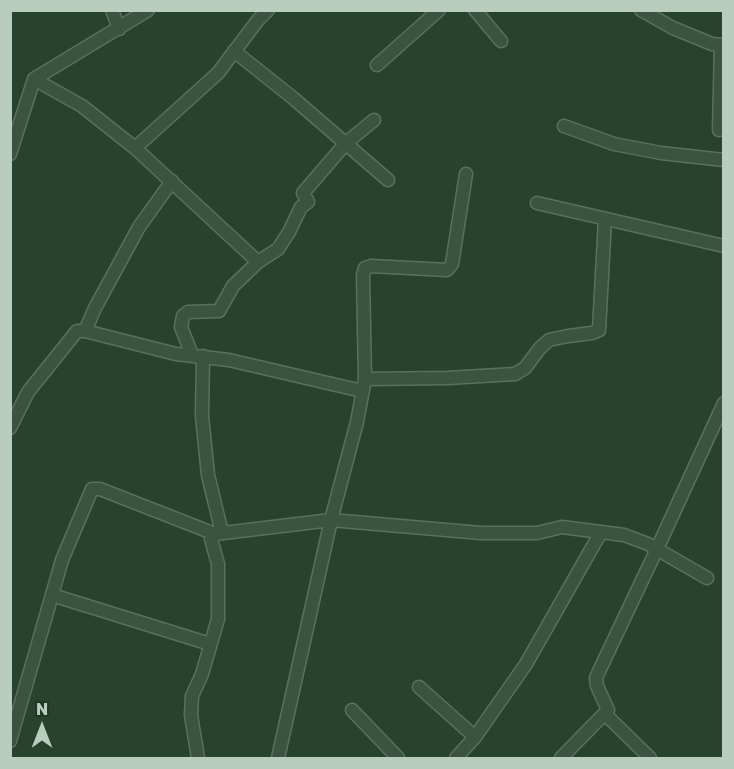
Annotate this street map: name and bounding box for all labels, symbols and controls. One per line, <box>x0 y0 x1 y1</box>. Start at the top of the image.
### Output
north arrow <box>12 697 72 757</box>
text: N <box>36 699 48 719</box>

